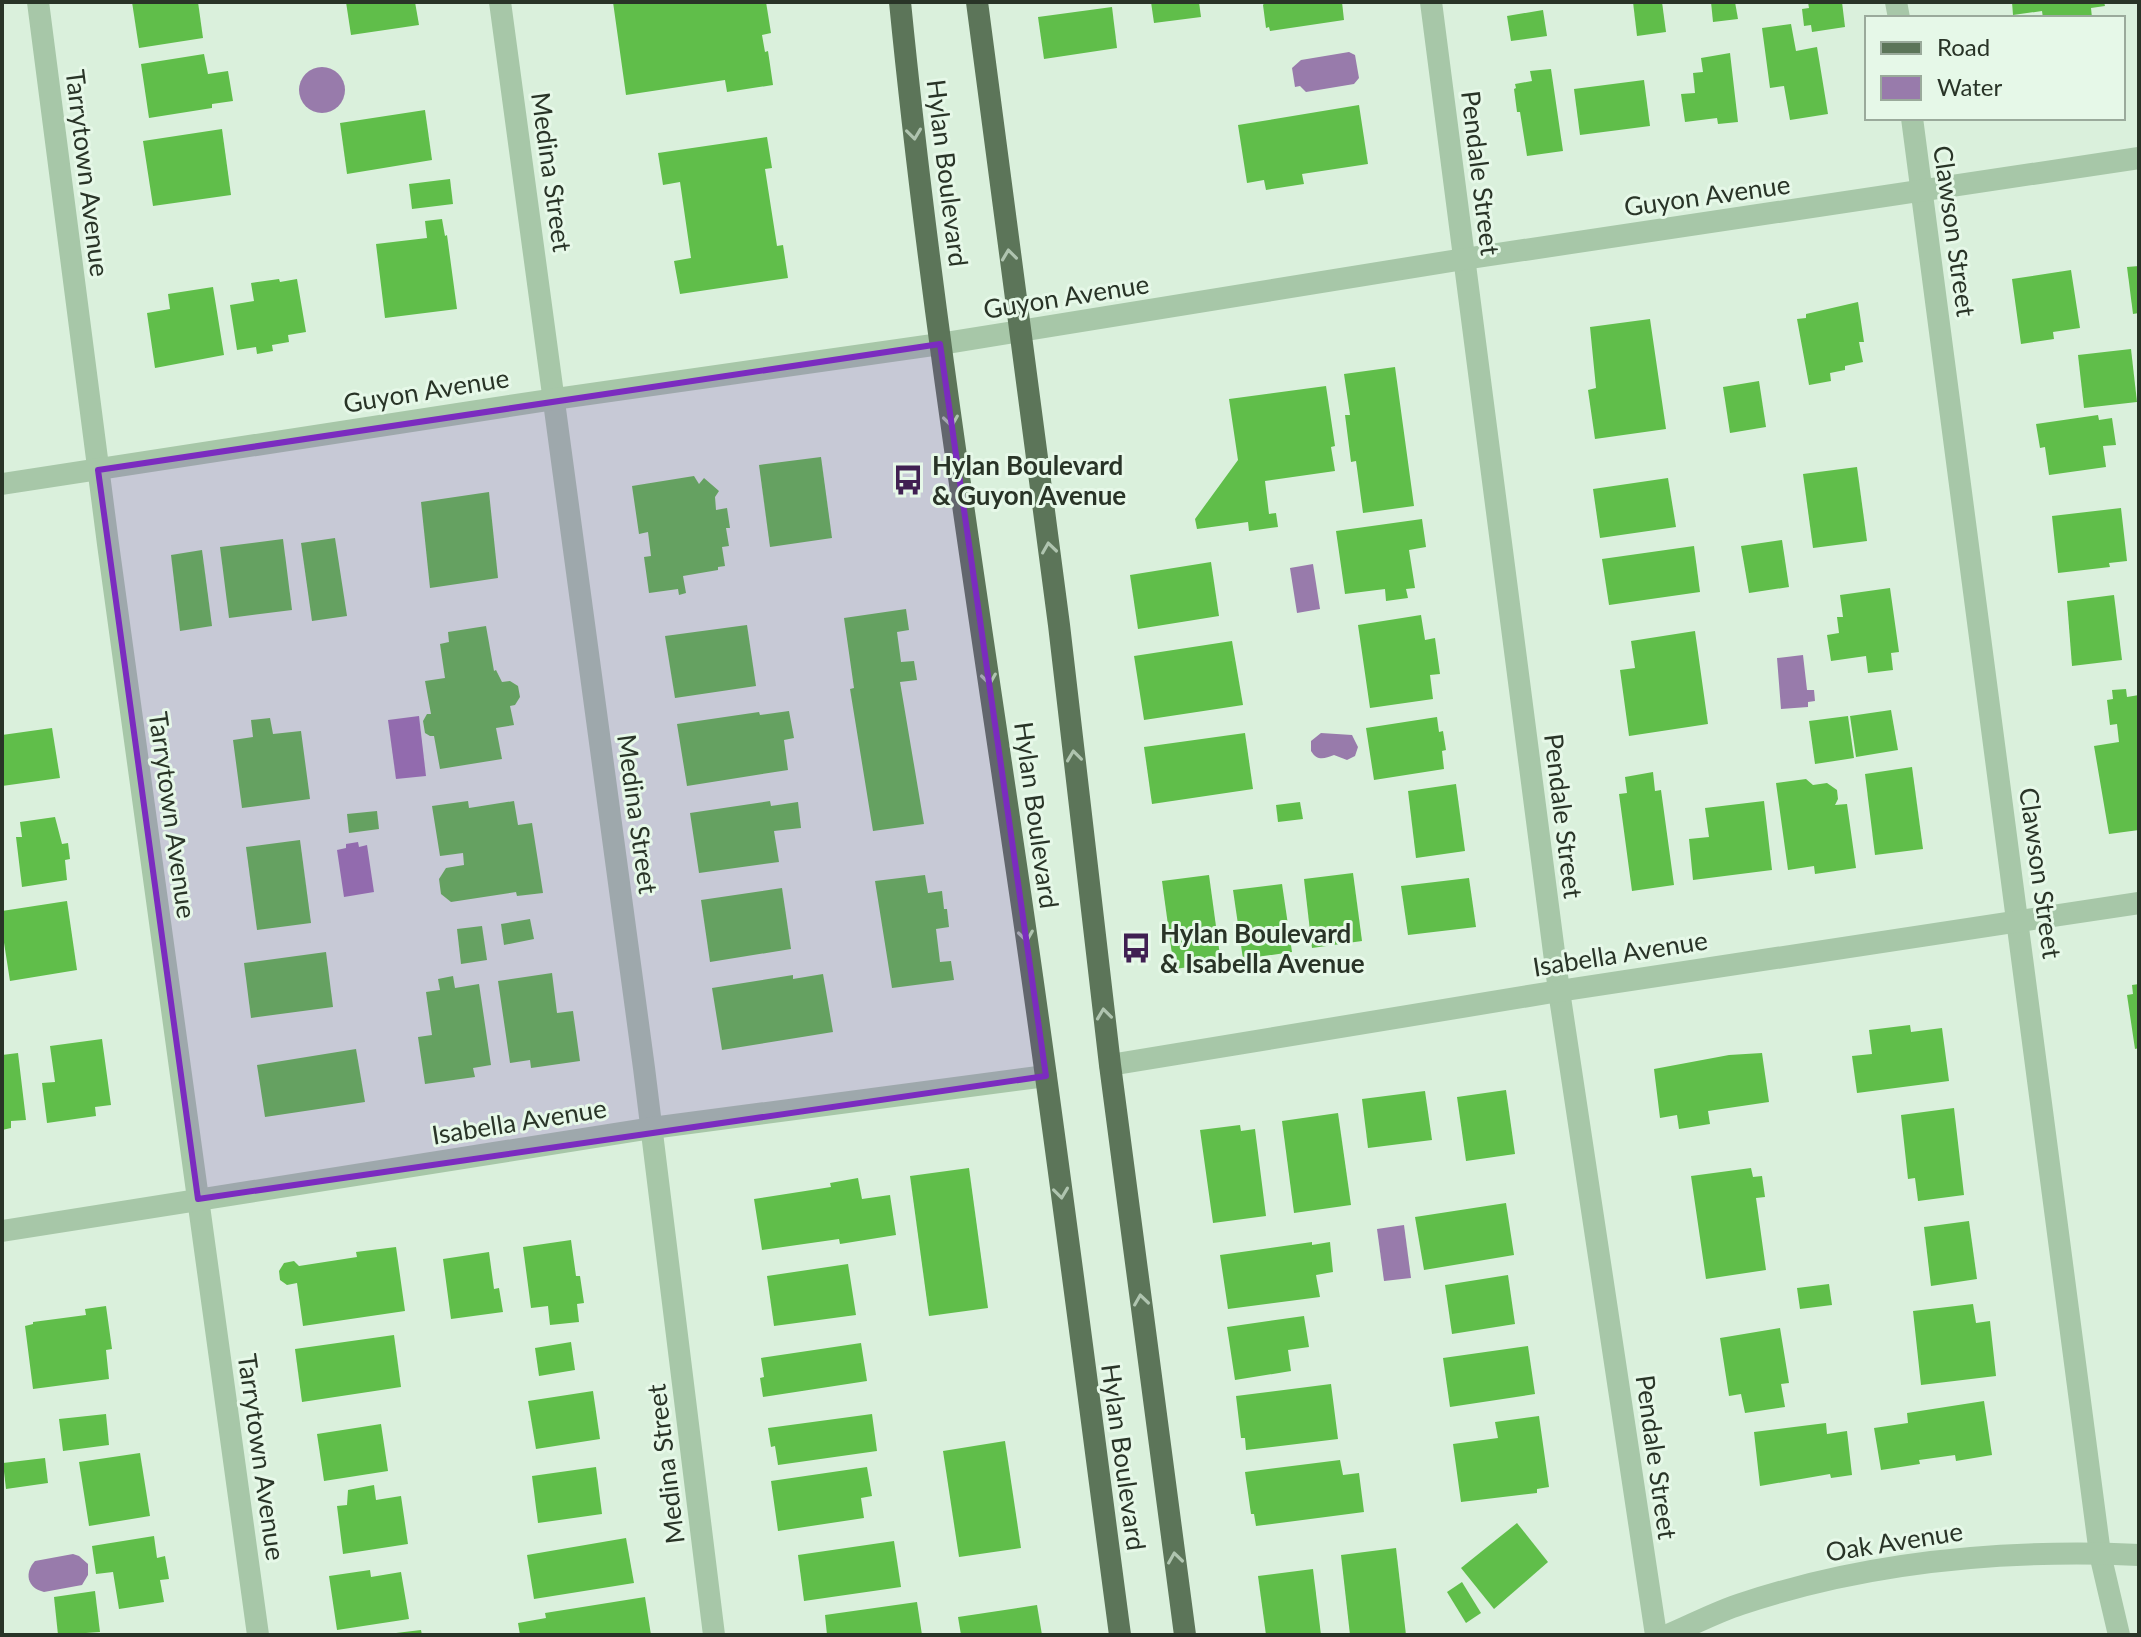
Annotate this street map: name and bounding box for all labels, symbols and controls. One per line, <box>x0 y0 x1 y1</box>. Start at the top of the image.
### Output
legend <box>1865 16 2125 120</box>
text: Road <box>1937 32 1990 61</box>
street label: Tarrytown Avenue <box>59 68 117 278</box>
text: Water <box>1937 72 2002 101</box>
street label: Hylan Boulevard <box>921 78 975 268</box>
street label: Pendale Street <box>1455 89 1507 258</box>
street label: Medina Street <box>525 90 579 255</box>
one-way arrow <box>905 128 922 141</box>
street label: Clawson Street <box>1927 143 1983 319</box>
street label: Guyon Avenue <box>1622 168 1792 222</box>
one-way arrow <box>1001 248 1018 261</box>
street label: Guyon Avenue <box>981 267 1151 325</box>
street label: Guyon Avenue <box>341 361 511 419</box>
one-way arrow <box>942 414 959 428</box>
place label: Hylan Boulevard & Guyon Avenue <box>932 449 1126 511</box>
bus stop icon: Hylan Boulevard & Guyon Avenue <box>891 463 925 497</box>
one-way arrow <box>1041 541 1058 555</box>
one-way arrow <box>980 672 997 685</box>
street label: Tarrytown Avenue <box>143 710 203 920</box>
street label: Hylan Boulevard <box>1008 720 1066 910</box>
street label: Medina Street <box>611 732 665 897</box>
street label: Pendale Street <box>1538 732 1590 901</box>
one-way arrow <box>1066 749 1083 762</box>
street label: Clawson Street <box>2013 785 2069 961</box>
place label: Hylan Boulevard & Isabella Avenue <box>1160 917 1365 979</box>
street label: Isabella Avenue <box>1530 923 1710 983</box>
one-way arrow <box>1017 929 1034 943</box>
bus stop icon: Hylan Boulevard & Isabella Avenue <box>1119 931 1153 965</box>
one-way arrow <box>1096 1007 1113 1021</box>
street label: Isabella Avenue <box>429 1091 609 1151</box>
one-way arrow <box>1053 1187 1070 1200</box>
one-way arrow <box>1133 1293 1150 1307</box>
street label: Tarrytown Avenue <box>232 1352 292 1562</box>
street label: Hylan Boulevard <box>1095 1362 1153 1552</box>
street label: Pendale Street <box>1630 1373 1684 1542</box>
street label: Medina Street <box>639 1382 691 1546</box>
street label: Oak Avenue <box>1823 1514 1965 1568</box>
one-way arrow <box>1167 1551 1184 1565</box>

